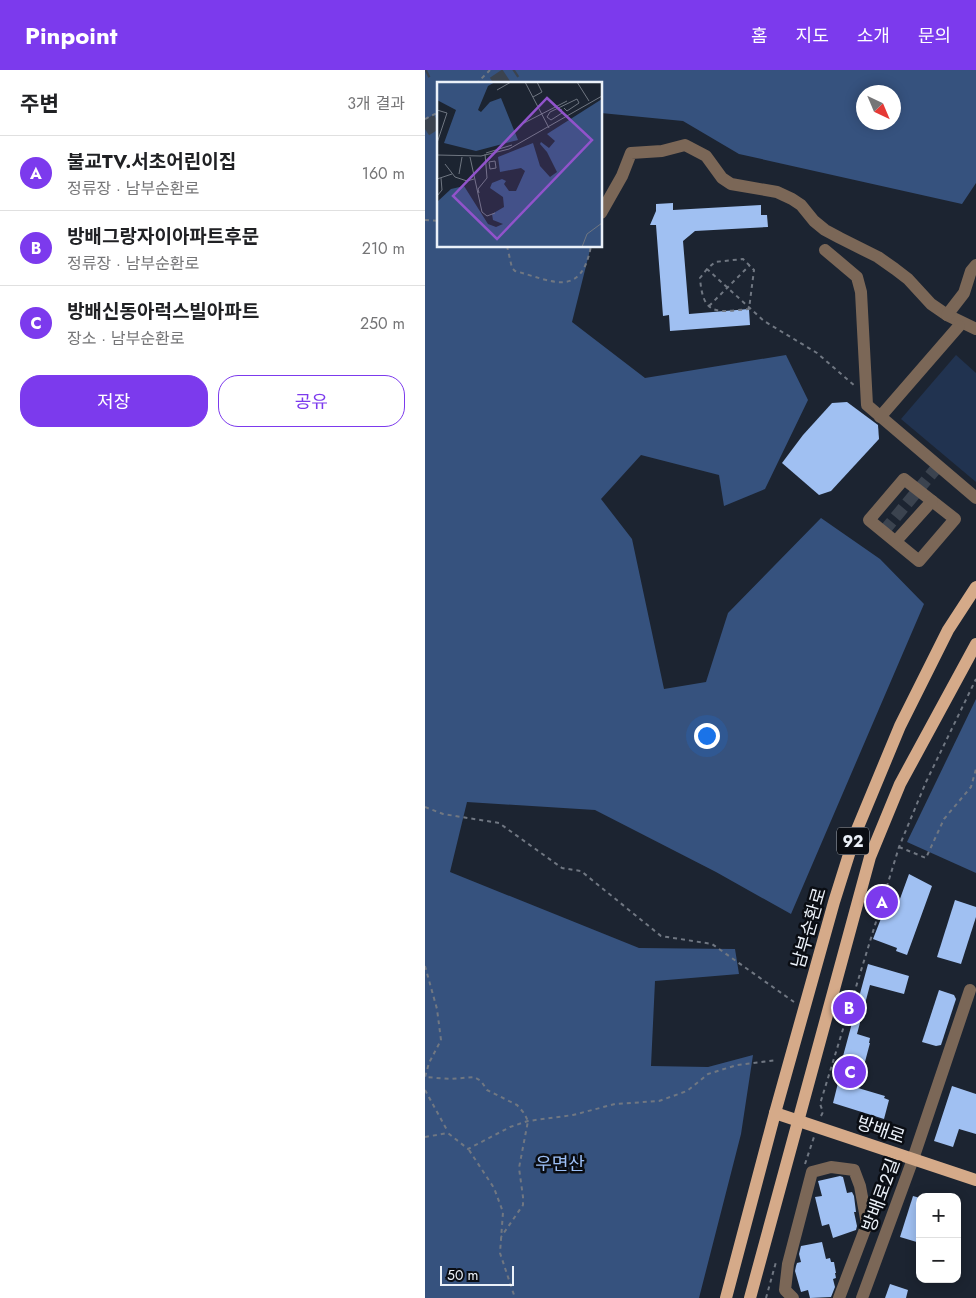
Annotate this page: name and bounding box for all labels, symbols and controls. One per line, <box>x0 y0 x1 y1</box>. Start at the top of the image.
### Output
text: Pinpoint <box>25 18 117 53</box>
text: 홈 <box>751 23 768 49</box>
text: 지도 <box>796 23 829 49</box>
text: 소개 <box>857 23 890 49</box>
text: 문의 <box>918 23 951 49</box>
inset map <box>437 82 603 248</box>
north arrow <box>856 85 901 130</box>
text: 주변 <box>20 89 59 119</box>
text: 3개 결과 <box>347 92 405 115</box>
text: 불교TV.서초어린이집 <box>67 148 236 175</box>
text: A <box>30 162 42 185</box>
text: 160 m <box>362 162 405 185</box>
text: 정류장 · 남부순환로 <box>67 177 199 200</box>
text: 방배그랑자이아파트후문 <box>67 223 259 250</box>
text: B <box>31 237 41 260</box>
text: 210 m <box>362 237 405 260</box>
text: 정류장 · 남부순환로 <box>67 252 199 275</box>
text: 방배신동아럭스빌아파트 <box>67 298 259 325</box>
text: C <box>30 312 42 335</box>
text: 250 m <box>360 312 405 335</box>
text: 장소 · 남부순환로 <box>67 327 184 350</box>
button: 저장 <box>20 375 208 427</box>
button: 공유 <box>218 375 405 427</box>
your location <box>694 723 720 749</box>
road number: 92 <box>837 828 869 854</box>
pin: A <box>866 883 898 921</box>
street label: 남부순환로 <box>785 885 833 971</box>
pin: B <box>833 989 865 1027</box>
pin: C <box>834 1053 866 1091</box>
street label: 방배로 <box>853 1110 909 1150</box>
park label: 우면산 <box>535 1151 585 1177</box>
street label: 방배로2길 <box>856 1155 906 1235</box>
map controls <box>916 1193 961 1283</box>
button: + <box>916 1193 961 1238</box>
button: − <box>916 1238 961 1283</box>
scale bar <box>440 1263 514 1286</box>
text: 50 m <box>447 1265 478 1285</box>

